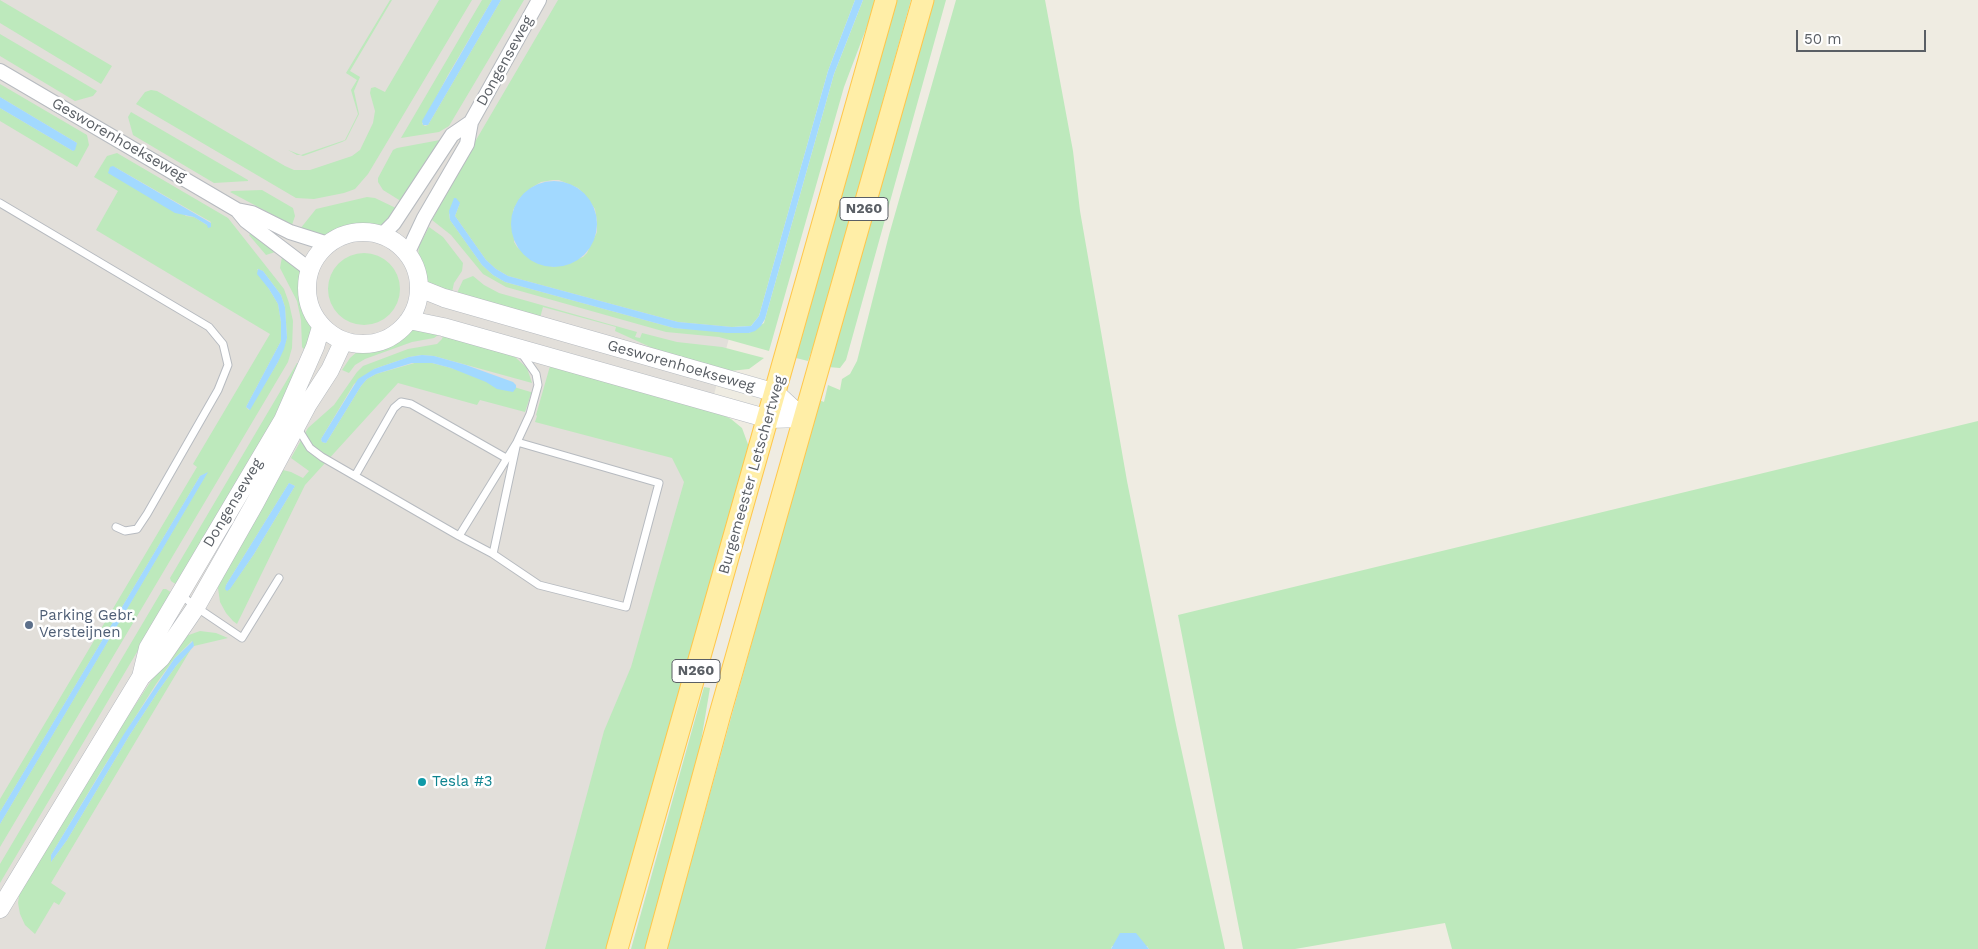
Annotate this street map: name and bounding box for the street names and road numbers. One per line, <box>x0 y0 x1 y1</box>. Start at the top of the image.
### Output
street label: Dongenseweg <box>473 13 537 109</box>
street label: Gesworenhoekseweg <box>48 94 190 186</box>
road number: N260 <box>840 198 888 220</box>
street label: Gesworenhoekseweg <box>605 336 757 396</box>
street label: Burgemeester Letschertweg <box>715 374 789 576</box>
street label: Dongenseweg <box>199 455 267 551</box>
road number: N260 <box>672 659 720 682</box>

